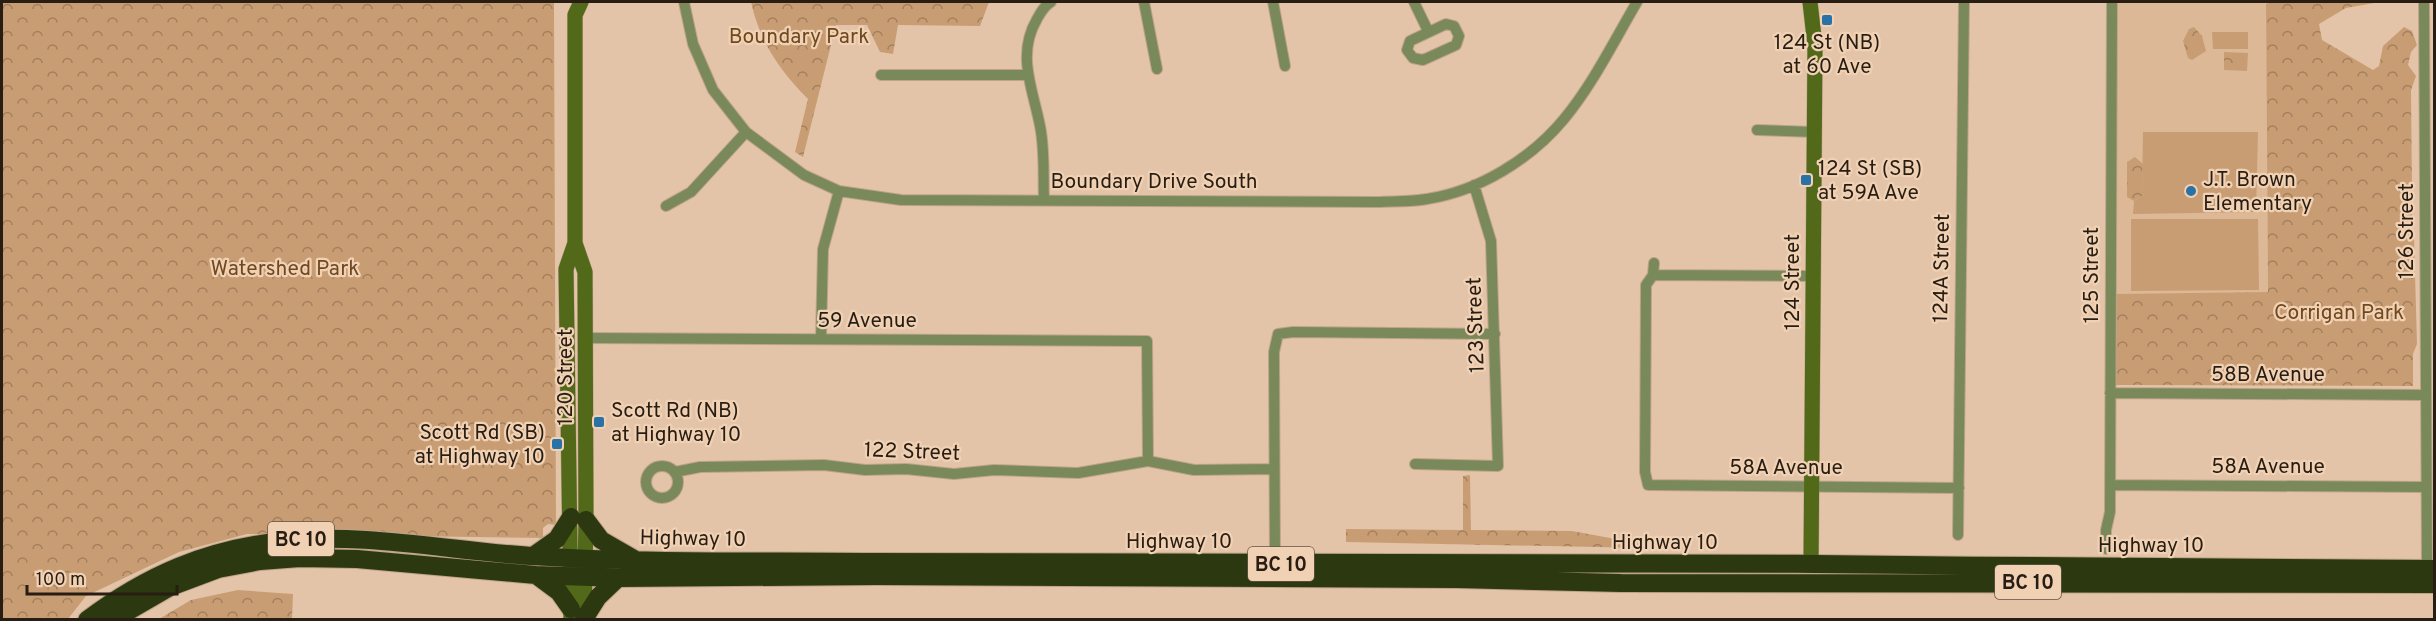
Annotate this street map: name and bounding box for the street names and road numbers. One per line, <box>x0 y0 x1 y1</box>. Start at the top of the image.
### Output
street label: Boundary Drive South <box>1050 169 1258 196</box>
street label: 126 Street <box>2394 183 2421 279</box>
street label: 124A Street <box>1928 213 1957 323</box>
street label: 125 Street <box>2079 227 2106 323</box>
street label: 124 Street <box>1780 234 1807 330</box>
street label: 123 Street <box>1461 276 1492 373</box>
street label: 59 Avenue <box>817 308 917 335</box>
street label: 120 Street <box>553 329 580 425</box>
street label: 58B Avenue <box>2211 362 2325 389</box>
street label: 122 Street <box>863 437 961 468</box>
street label: 58A Avenue <box>2211 454 2325 481</box>
street label: 58A Avenue <box>1729 455 1843 482</box>
road number: BC 10 <box>268 522 334 556</box>
street label: Highway 10 <box>639 525 747 554</box>
street label: Highway 10 <box>1126 529 1232 556</box>
street label: Highway 10 <box>1612 530 1718 557</box>
street label: Highway 10 <box>2098 533 2204 560</box>
road number: BC 10 <box>1248 547 1314 581</box>
road number: BC 10 <box>1995 565 2061 599</box>

